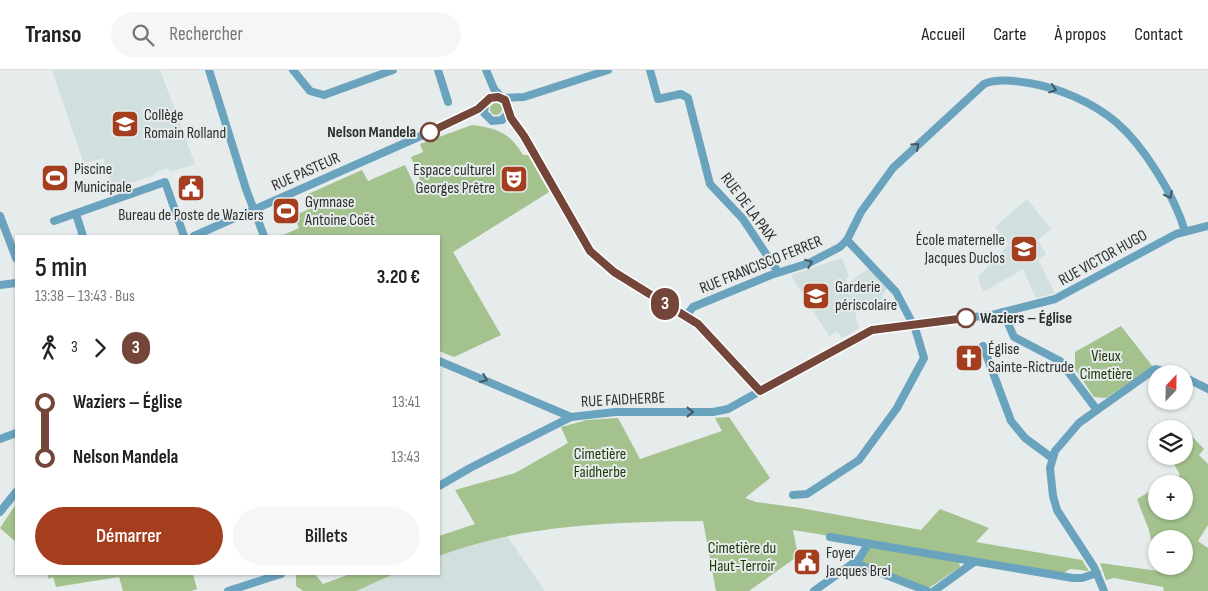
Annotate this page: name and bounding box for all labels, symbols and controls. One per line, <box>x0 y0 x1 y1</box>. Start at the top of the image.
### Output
search box <box>111 12 461 57</box>
text: Transo <box>25 20 81 49</box>
icon: search <box>129 21 157 49</box>
text: Rechercher <box>169 23 243 46</box>
text: Accueil <box>921 24 965 45</box>
text: Carte <box>993 24 1026 45</box>
text: À propos <box>1054 24 1106 45</box>
text: Contact <box>1134 24 1183 45</box>
one-way arrow <box>1048 83 1057 93</box>
place label: Collège Romain Rolland <box>144 106 226 143</box>
school or university icon: Collège Romain Rolland <box>110 109 140 139</box>
marker: Nelson Mandela <box>420 122 440 142</box>
place label: Nelson Mandela <box>327 123 416 142</box>
one-way arrow <box>911 143 920 152</box>
street label: RUE PASTEUR <box>269 149 343 195</box>
place label: Piscine Municipale <box>74 160 132 197</box>
place label: Espace culturel Georges Prêtre <box>413 161 495 198</box>
sports icon: Piscine Municipale <box>40 163 70 193</box>
theatre icon: Espace culturel Georges Prêtre <box>499 164 529 194</box>
street label: RUE DE LA PAIX <box>716 169 780 245</box>
public building icon: Bureau de Poste de Waziers <box>176 173 206 203</box>
one-way arrow <box>1163 190 1173 199</box>
place label: Gymnase Antoine Coët <box>304 193 375 230</box>
sports icon: Gymnase Antoine Coët <box>271 196 301 226</box>
place label: Bureau de Poste de Waziers <box>118 206 264 225</box>
street label: RUE VICTOR HUGO <box>1055 226 1151 290</box>
place label: École maternelle Jacques Duclos <box>916 231 1005 268</box>
street label: RUE FRANCISCO FERRER <box>697 232 825 298</box>
school or university icon: École maternelle Jacques Duclos <box>1009 234 1039 264</box>
text: 5 min <box>35 251 87 284</box>
one-way arrow <box>804 258 813 269</box>
text: 3.20 € <box>377 266 420 289</box>
place label: Garderie périscolaire <box>835 278 897 315</box>
school or university icon: Garderie périscolaire <box>801 281 831 311</box>
text: 13:38 – 13:43 · Bus <box>35 287 135 306</box>
line badge: 3 <box>649 288 681 320</box>
text: 3 <box>661 293 669 314</box>
marker: Waziers – Église <box>956 308 976 328</box>
place label: Waziers – Église <box>980 309 1072 328</box>
icon: walk <box>35 334 63 362</box>
icon: forward <box>86 334 114 362</box>
text: 3 <box>132 337 140 358</box>
text: 3 <box>71 338 78 357</box>
place label: Église Sainte-Rictrude <box>988 340 1074 377</box>
church icon: Église Sainte-Rictrude <box>954 343 984 373</box>
park label: Vieux Cimetière <box>1080 347 1132 384</box>
north arrow <box>1148 365 1192 410</box>
map controls <box>1148 365 1193 575</box>
one-way arrow <box>479 373 488 384</box>
street label: RUE FAIDHERBE <box>581 388 665 412</box>
text: Waziers – Église <box>73 391 182 414</box>
text: 13:41 <box>392 393 420 412</box>
one-way arrow <box>686 407 694 417</box>
button: layers <box>1148 420 1193 465</box>
park label: Cimetière Faidherbe <box>574 445 626 482</box>
text: Nelson Mandela <box>73 446 178 469</box>
text: 13:43 <box>391 448 420 467</box>
button: + <box>1148 475 1193 520</box>
button: Démarrer <box>35 507 223 565</box>
button: Billets <box>233 507 420 565</box>
button: − <box>1148 530 1193 575</box>
park label: Cimetière du Haut-Terroir <box>708 539 776 576</box>
place label: Foyer Jacques Brel <box>825 544 891 581</box>
public building icon: Foyer Jacques Brel <box>792 547 822 577</box>

